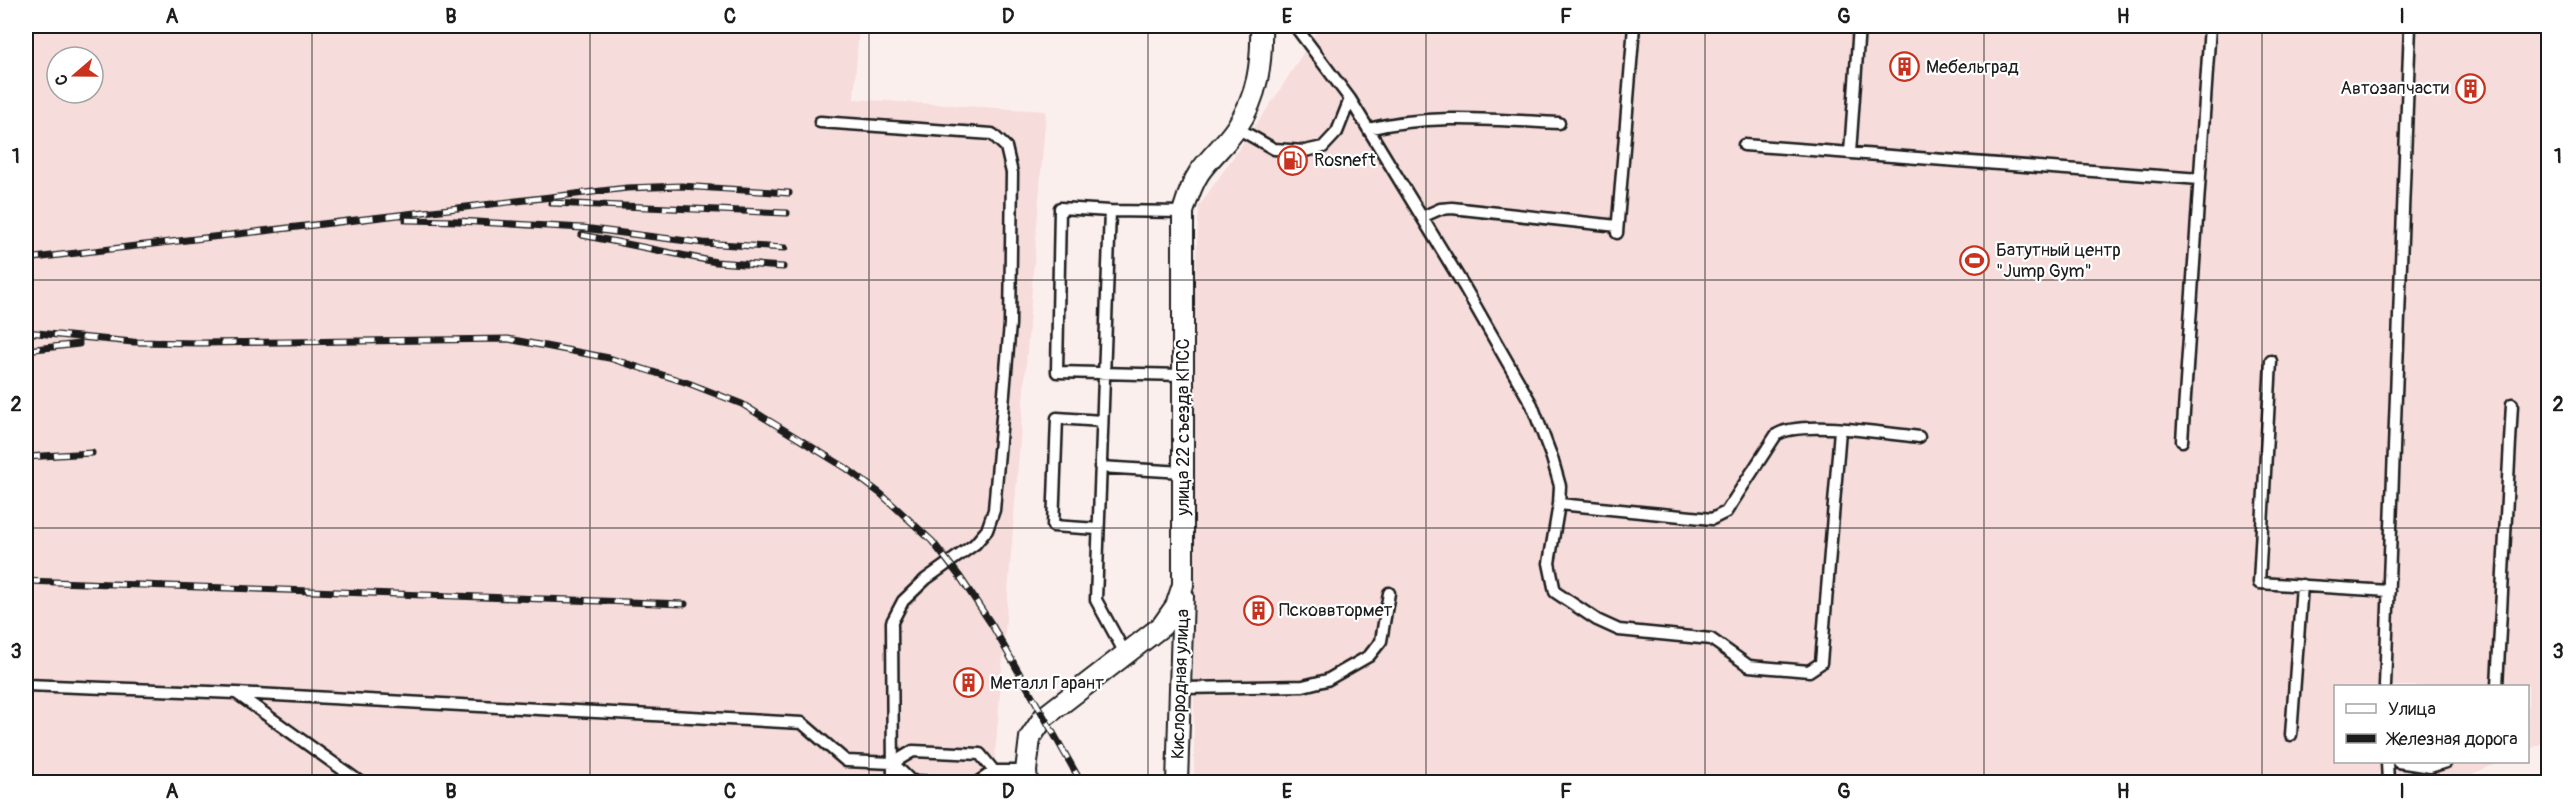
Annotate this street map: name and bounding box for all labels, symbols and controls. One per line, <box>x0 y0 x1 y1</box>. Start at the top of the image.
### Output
text: A <box>166 4 179 29</box>
text: B <box>445 4 457 29</box>
text: C <box>724 4 736 29</box>
text: D <box>1002 4 1015 29</box>
text: E <box>1282 4 1293 29</box>
text: F <box>1560 4 1572 29</box>
text: G <box>1837 4 1851 29</box>
text: H <box>2117 4 2130 29</box>
text: I <box>2399 4 2405 29</box>
north arrow <box>45 45 105 105</box>
building icon: Мебельград <box>1889 51 1921 83</box>
place label: Мебельград <box>1926 56 2019 79</box>
text: С <box>51 72 73 88</box>
building icon: Автозапчасти <box>2454 72 2486 104</box>
place label: Автозапчасти <box>2340 77 2449 100</box>
text: 1 <box>12 144 20 169</box>
fuel station icon: Rosneft <box>1277 144 1309 176</box>
text: 1 <box>2554 144 2562 169</box>
place label: Rosneft <box>1314 149 1377 172</box>
place label: Батутный центр "Jump Gym" <box>1996 239 2121 283</box>
sports icon: Батутный центр "Jump Gym" <box>1959 244 1991 276</box>
street label: улица 22 съезда КПСС <box>1172 338 1195 517</box>
text: 2 <box>10 392 22 417</box>
text: 2 <box>2552 392 2564 417</box>
building icon: Псковвтормет <box>1242 594 1274 626</box>
place label: Псковвтормет <box>1279 599 1393 622</box>
street label: Кислородная улица <box>1166 609 1195 759</box>
text: 3 <box>10 639 22 664</box>
text: 3 <box>2552 639 2564 664</box>
building icon: Металл Гарант <box>953 667 985 699</box>
place label: Металл Гарант <box>990 672 1104 695</box>
legend <box>2334 685 2529 763</box>
text: Улица <box>2388 698 2436 721</box>
text: Железная дорога <box>2385 728 2518 751</box>
text: A <box>166 779 179 804</box>
text: B <box>445 779 457 804</box>
text: C <box>724 779 736 804</box>
text: D <box>1002 779 1015 804</box>
text: E <box>1282 779 1293 804</box>
text: F <box>1560 779 1572 804</box>
text: G <box>1837 779 1851 804</box>
text: H <box>2117 779 2130 804</box>
text: I <box>2399 779 2405 804</box>

